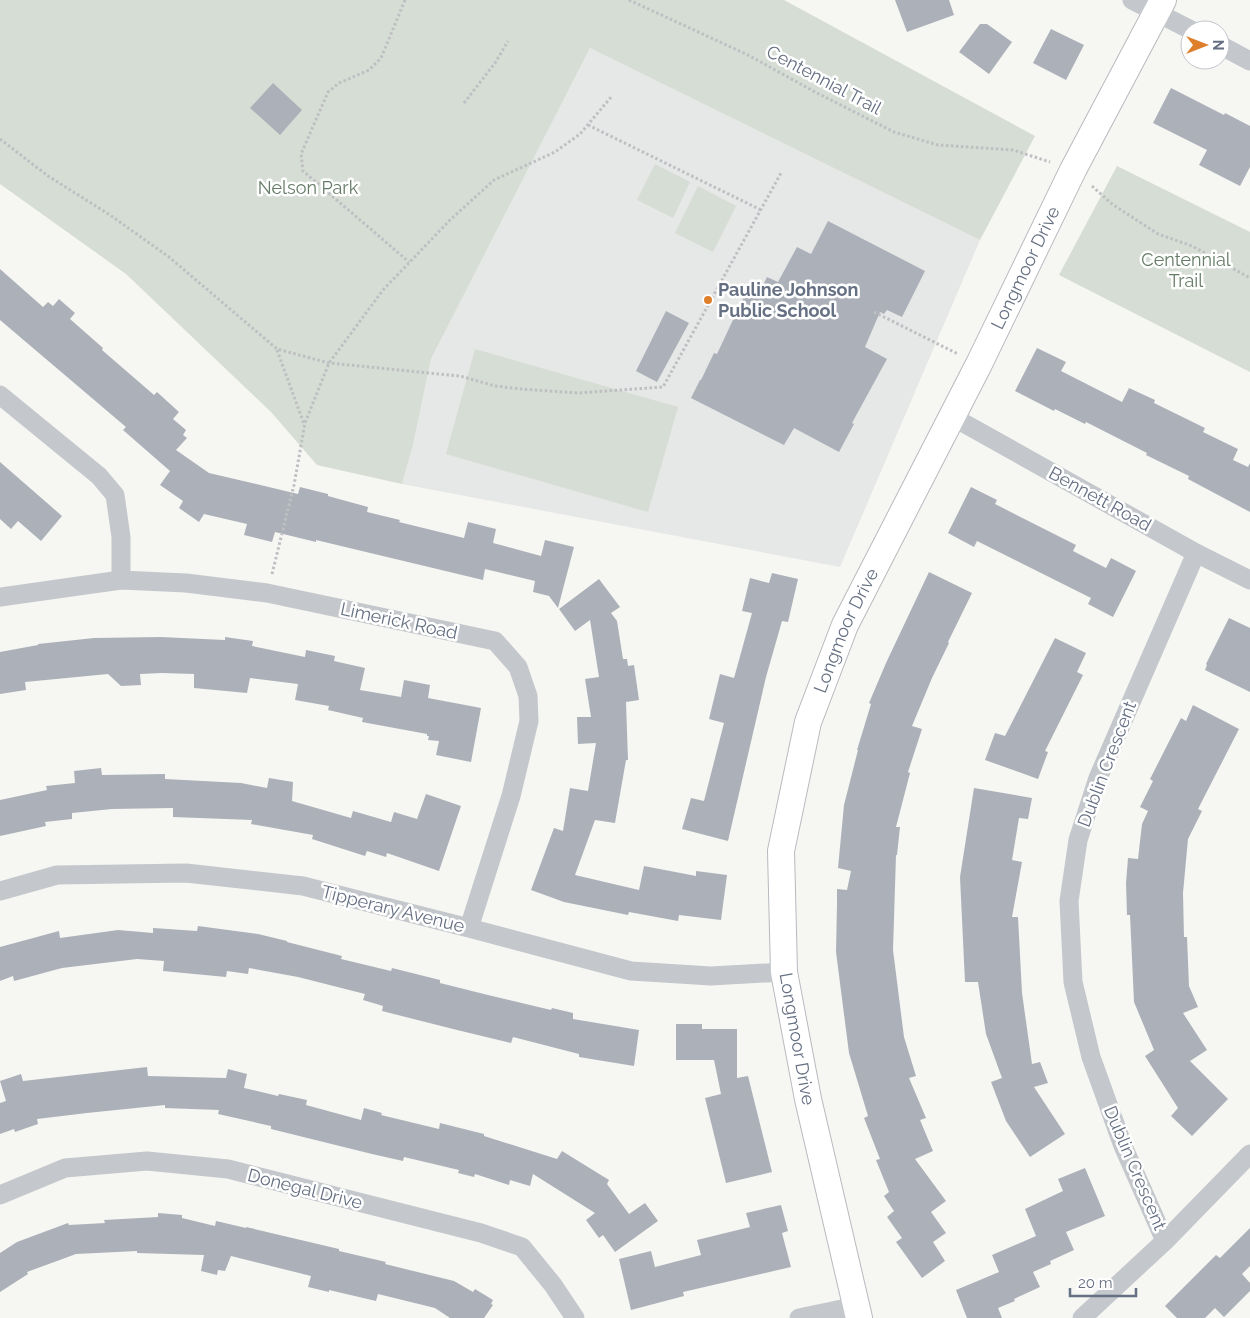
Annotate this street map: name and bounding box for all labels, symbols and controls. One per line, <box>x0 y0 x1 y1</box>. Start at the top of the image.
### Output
north arrow <box>1180 20 1230 70</box>
street label: Centennial Trail <box>763 40 885 119</box>
text: N <box>1210 40 1226 50</box>
park label: Nelson Park <box>258 177 359 198</box>
street label: Longmoor Drive <box>986 202 1064 333</box>
park label: Centennial Trail <box>1141 249 1231 291</box>
place label: Pauline Johnson Public School <box>718 279 858 321</box>
marker: Pauline Johnson Public School <box>702 294 714 306</box>
street label: Bennett Road <box>1045 462 1155 535</box>
street label: Longmoor Drive <box>809 564 883 696</box>
street label: Limerick Road <box>339 598 459 643</box>
street label: Dublin Crescent <box>1073 698 1140 830</box>
street label: Tipperary Avenue <box>319 881 467 937</box>
street label: Longmoor Drive <box>776 971 820 1107</box>
street label: Dublin Crescent <box>1100 1102 1171 1233</box>
street label: Donegal Drive <box>246 1164 365 1213</box>
scale bar <box>1070 1266 1136 1298</box>
text: 20 m <box>1078 1274 1113 1292</box>

